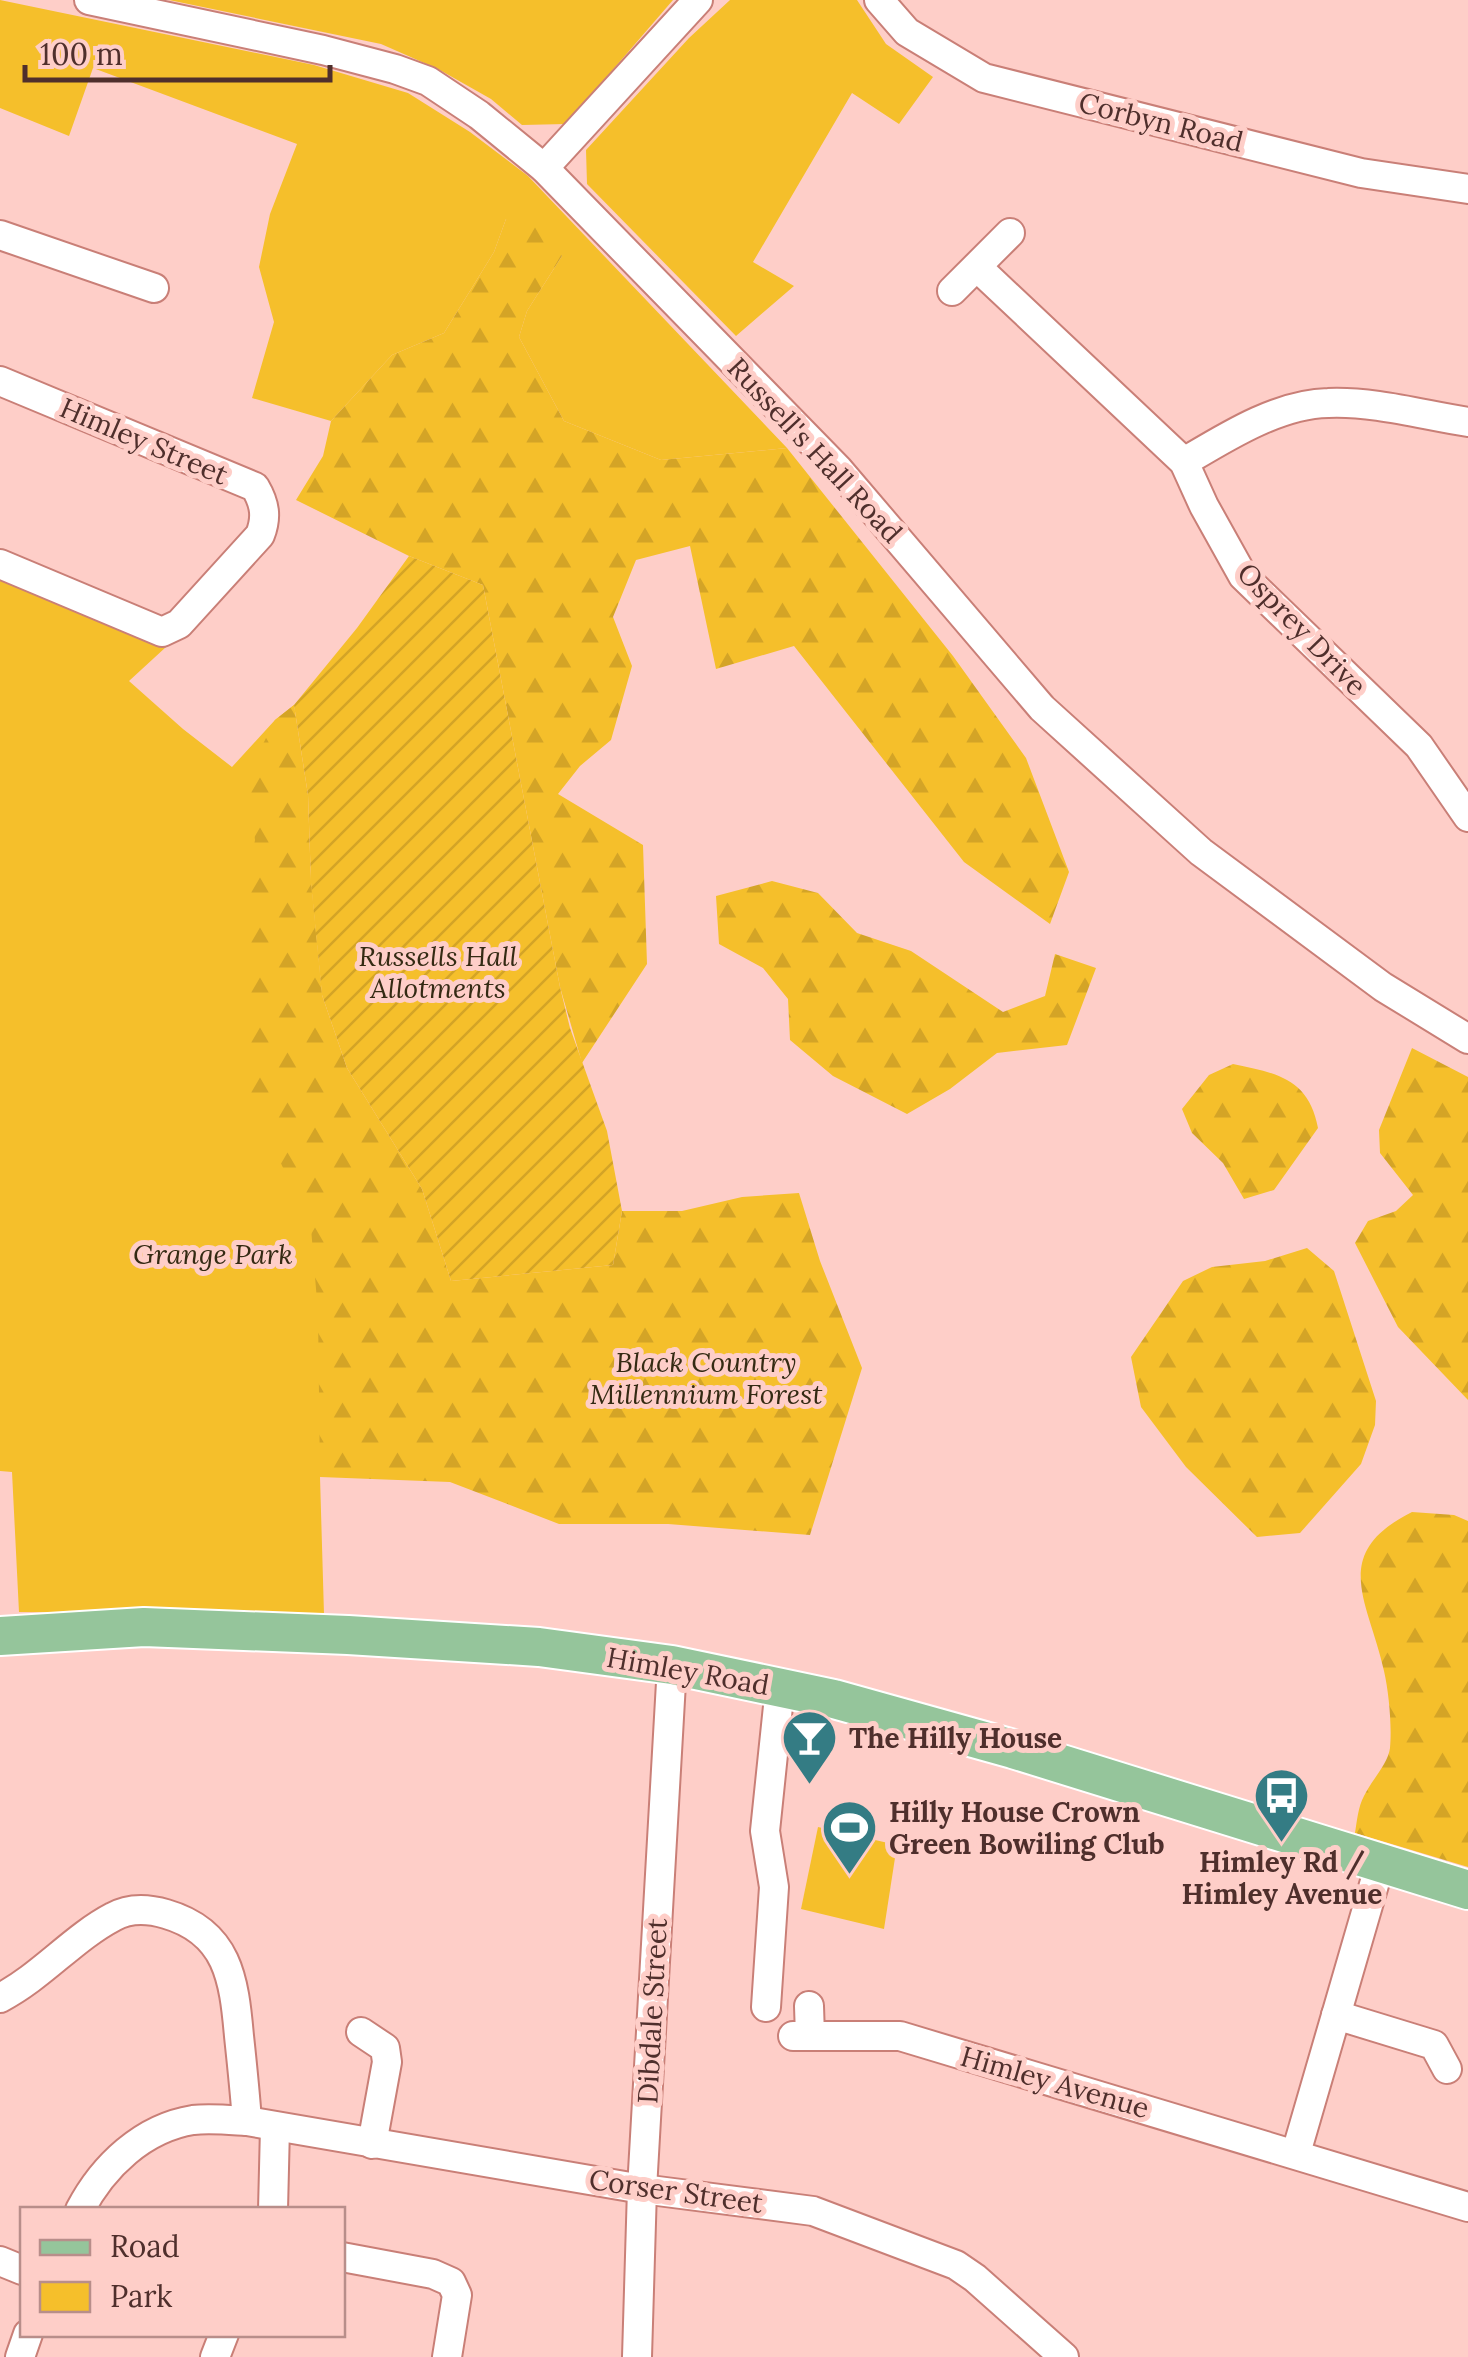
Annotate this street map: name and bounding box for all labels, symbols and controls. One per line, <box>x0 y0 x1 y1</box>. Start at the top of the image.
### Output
scale bar <box>25 20 330 82</box>
text: 100 m <box>40 35 123 73</box>
street label: Corbyn Road <box>1075 84 1247 160</box>
street label: Russell's Hall Road <box>720 350 910 550</box>
street label: Himley Street <box>55 390 233 493</box>
street label: Osprey Drive <box>1230 555 1374 703</box>
park label: Russells Hall Allotments <box>358 938 518 1006</box>
park label: Grange Park <box>133 1236 293 1272</box>
park label: Black Country Millennium Forest <box>590 1344 823 1412</box>
street label: Himley Road <box>604 1639 772 1703</box>
bar icon: The Hilly House <box>780 1708 840 1787</box>
place label: The Hilly House <box>849 1720 1062 1756</box>
bus stop icon: Himley Rd / Himley Avenue <box>1252 1766 1312 1845</box>
place label: Hilly House Crown Green Bowiling Club <box>889 1794 1165 1862</box>
sports icon: Hilly House Crown Green Bowiling Club <box>820 1798 880 1877</box>
place label: Himley Rd / Himley Avenue <box>1182 1844 1382 1912</box>
street label: Dibdale Street <box>629 1917 675 2105</box>
street label: Himley Avenue <box>957 2038 1153 2126</box>
street label: Corser Street <box>587 2161 765 2221</box>
legend <box>20 2207 345 2337</box>
text: Road <box>110 2227 180 2265</box>
text: Park <box>110 2277 172 2315</box>

